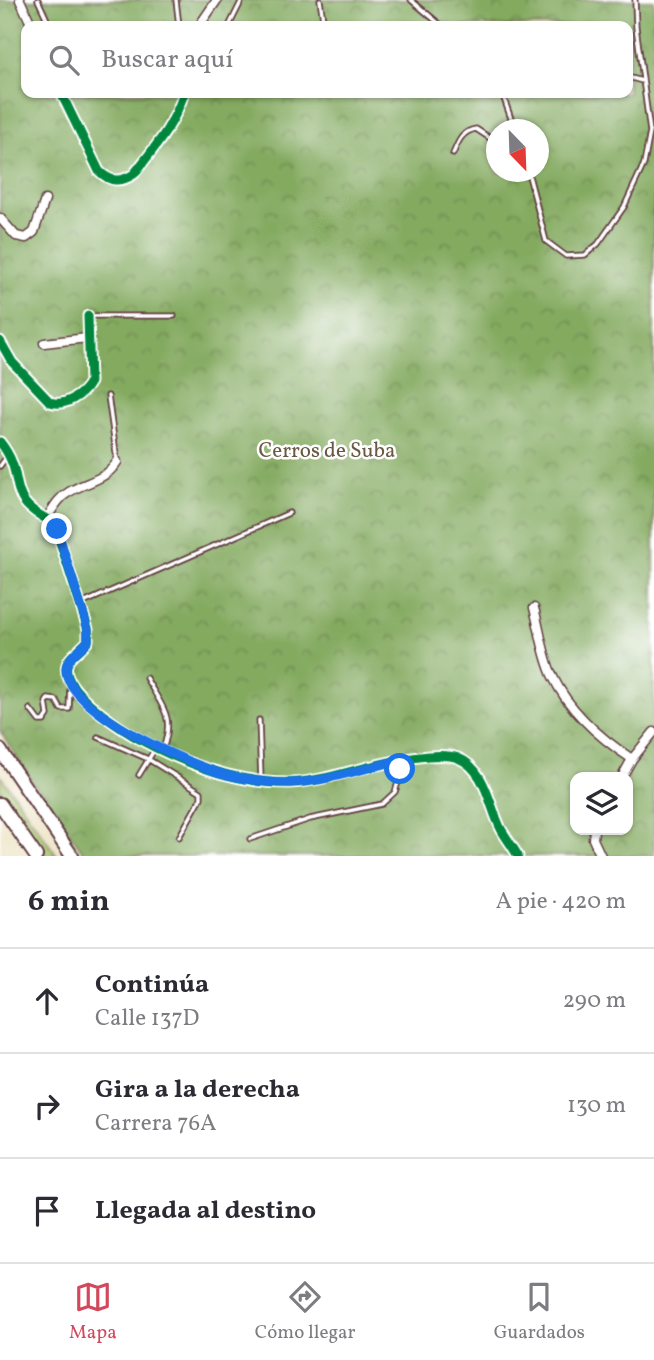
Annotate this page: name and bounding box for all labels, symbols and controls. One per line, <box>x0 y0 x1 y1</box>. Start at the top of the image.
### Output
search box <box>21 21 633 98</box>
icon: search <box>45 41 83 79</box>
text: Buscar aquí <box>101 42 233 78</box>
north arrow <box>486 119 549 182</box>
park label: Cerros de Suba <box>258 437 396 466</box>
route end <box>41 513 72 544</box>
route start <box>384 753 415 784</box>
map controls <box>570 772 633 835</box>
button: layers <box>570 772 633 835</box>
text: 6 min <box>28 881 110 923</box>
text: A pie · 420 m <box>496 886 626 918</box>
text: Continúa <box>95 967 209 1003</box>
icon: ahead <box>28 982 66 1020</box>
text: 290 m <box>563 985 626 1017</box>
text: Calle 137D <box>95 1003 199 1035</box>
text: Gira a la derecha <box>95 1072 300 1108</box>
icon: right <box>28 1087 66 1125</box>
text: 130 m <box>567 1090 626 1122</box>
text: Carrera 76A <box>95 1108 216 1140</box>
icon: arrive <box>28 1192 66 1230</box>
text: Llegada al destino <box>95 1193 316 1229</box>
tab: Mapa <box>69 1278 117 1346</box>
tab: Cómo llegar <box>255 1278 356 1346</box>
tab: Guardados <box>494 1278 585 1346</box>

